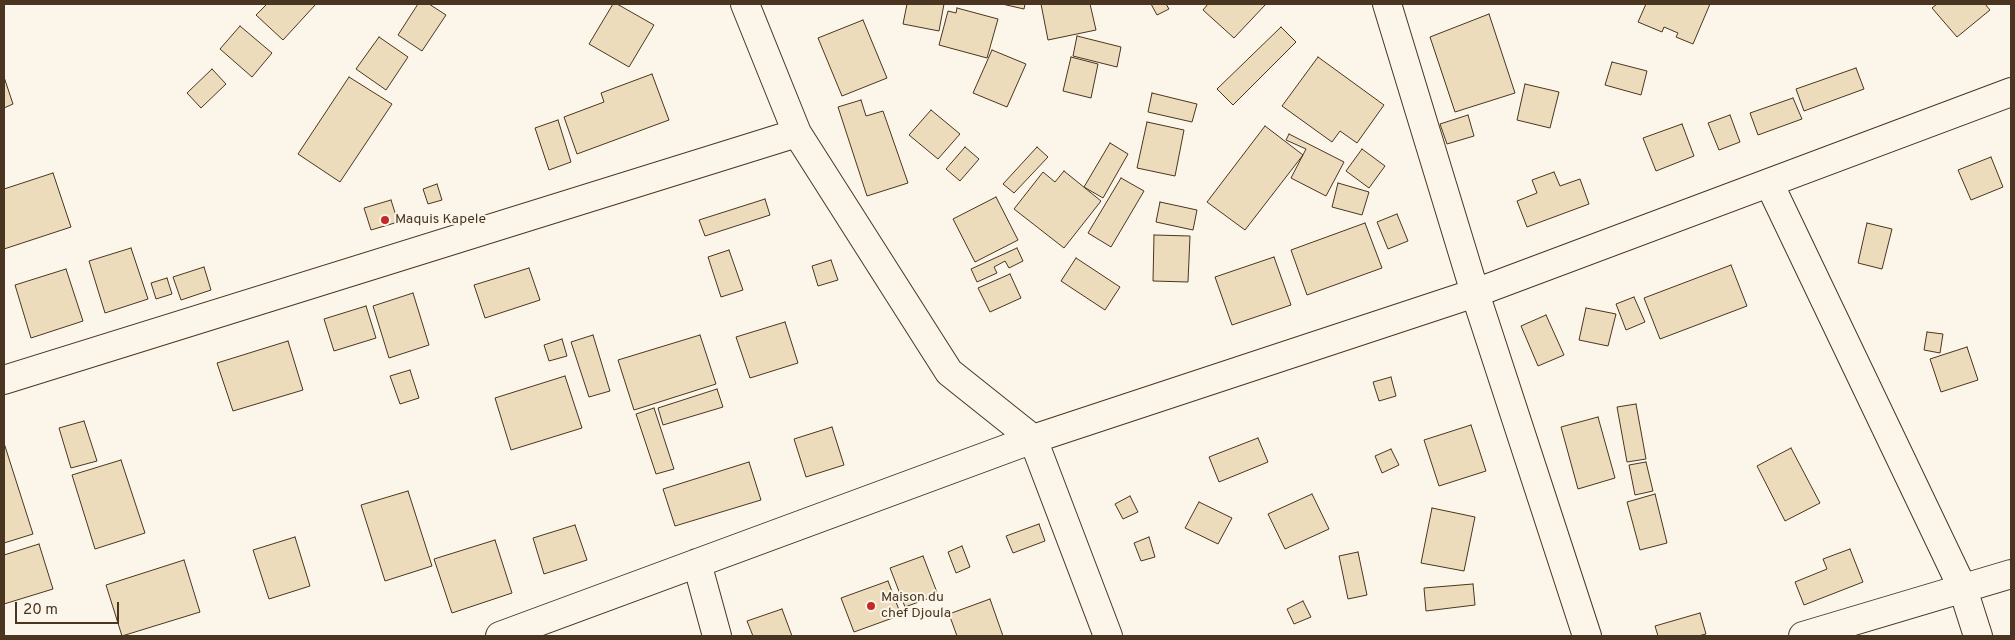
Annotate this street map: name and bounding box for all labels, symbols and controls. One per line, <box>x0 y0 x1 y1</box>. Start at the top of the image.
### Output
place label: Maquis Kapele <box>395 212 486 228</box>
marker: Maquis Kapele <box>379 214 391 226</box>
place label: Maison du chef Djoula <box>881 590 951 622</box>
scale bar <box>18 592 121 624</box>
marker: Maison du chef Djoula <box>865 600 877 612</box>
text: 20 m <box>23 601 58 620</box>

